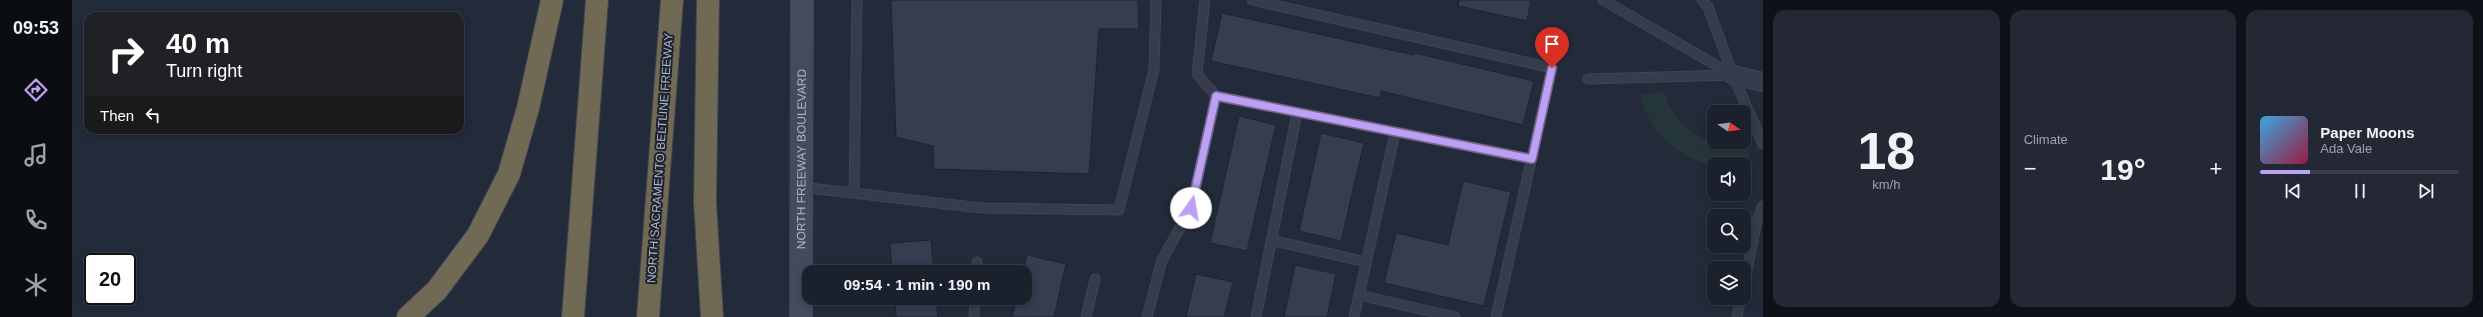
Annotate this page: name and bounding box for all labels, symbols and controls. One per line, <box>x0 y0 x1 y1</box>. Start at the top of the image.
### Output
text: 09:53 <box>13 18 59 38</box>
pin <box>1535 27 1569 68</box>
icon: right <box>100 28 152 80</box>
text: 40 m <box>166 28 230 59</box>
street label: NORTH SACRAMENTO BELTLINE FREEWAY <box>644 32 676 284</box>
icon: arrive <box>1541 33 1563 55</box>
text: Turn right <box>166 61 242 81</box>
street label: NORTH FREEWAY BOULEVARD <box>794 69 809 249</box>
icon: directions <box>22 76 50 104</box>
icon: left <box>142 104 164 126</box>
north arrow <box>1707 105 1751 149</box>
map controls <box>1707 105 1751 305</box>
text: Then <box>100 107 134 124</box>
text: 18 <box>1857 122 1915 180</box>
text: Paper Moons <box>2320 124 2415 141</box>
text: Climate <box>2024 132 2068 147</box>
icon: music <box>22 141 50 169</box>
text: Ada Vale <box>2320 141 2372 156</box>
text: 19° <box>2100 153 2146 186</box>
text: − <box>2024 156 2037 181</box>
text: + <box>2209 156 2222 181</box>
button: sound <box>1707 157 1751 201</box>
text: km/h <box>1872 177 1900 192</box>
icon: previous <box>2282 180 2304 202</box>
icon: pause <box>2349 180 2371 202</box>
icon: next <box>2415 180 2437 202</box>
position arrow <box>1170 187 1212 229</box>
icon: phone <box>22 206 50 234</box>
button: search <box>1707 209 1751 253</box>
speed limit sign: 20 <box>84 253 136 305</box>
button: layers <box>1707 261 1751 305</box>
icon: climate <box>22 271 50 299</box>
text: 09:54 · 1 min · 190 m <box>844 276 990 293</box>

